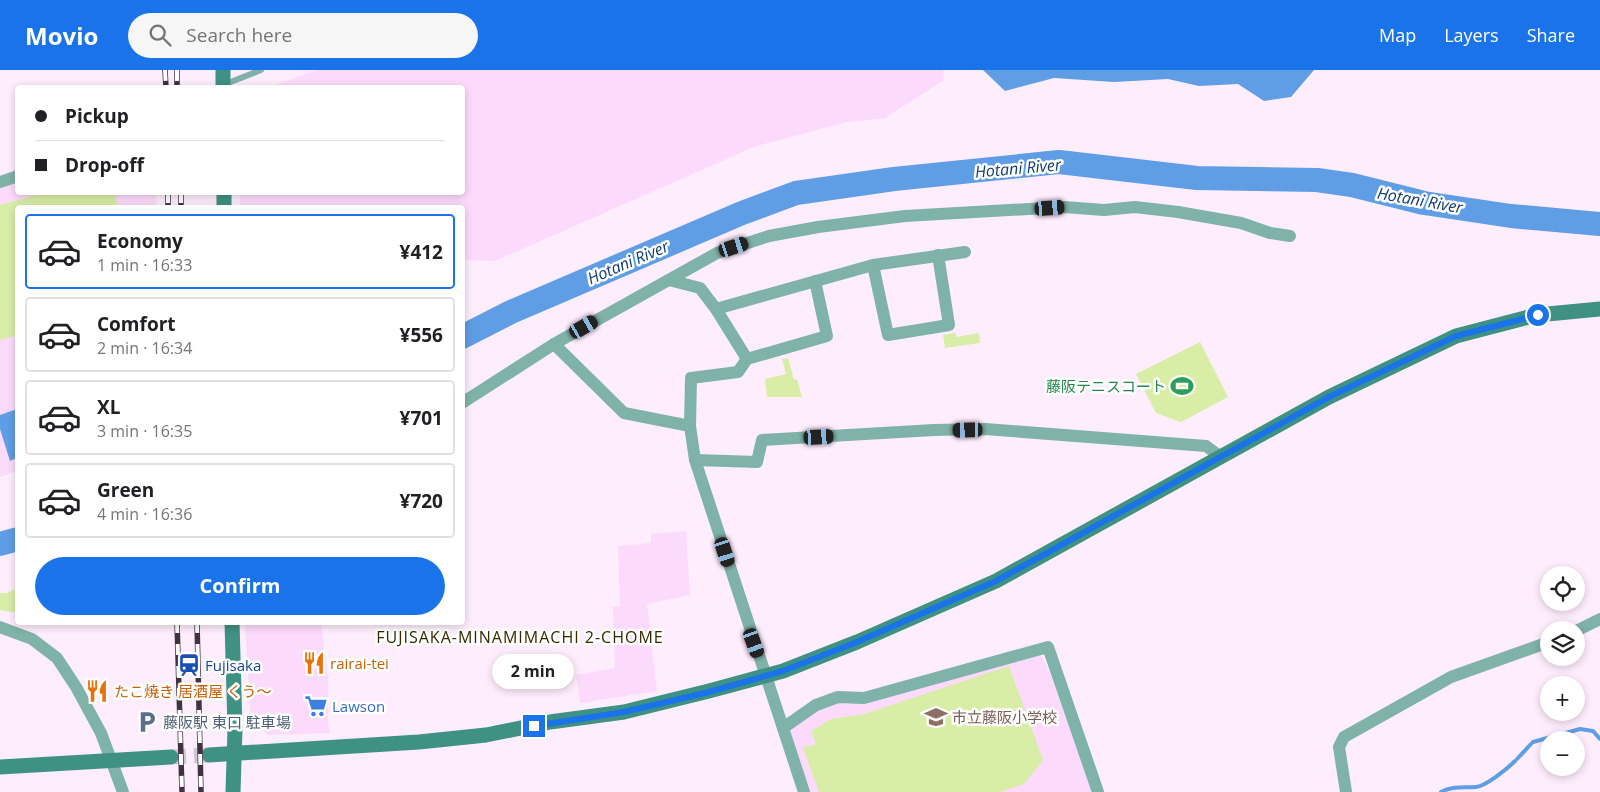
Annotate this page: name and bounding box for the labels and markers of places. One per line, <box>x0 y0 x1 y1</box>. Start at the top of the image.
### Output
sports icon: 藤阪テニスコート <box>1169 373 1195 399</box>
place label: 藤阪テニスコート <box>1046 376 1166 396</box>
restaurant icon: rairai-tei <box>301 650 327 676</box>
station icon: Fujisaka <box>176 652 202 678</box>
place label: rairai-tei <box>330 653 389 673</box>
place label: Fujisaka <box>205 655 261 675</box>
restaurant icon: たこ焼き 居酒屋 くう～ <box>84 678 110 704</box>
place label: たこ焼き 居酒屋 くう～ <box>114 681 272 701</box>
supermarket icon: Lawson <box>303 693 329 719</box>
place label: Lawson <box>332 696 385 716</box>
school or university icon: 市立藤阪小学校 <box>923 704 949 730</box>
place label: 市立藤阪小学校 <box>952 707 1057 727</box>
parking icon: 藤阪駅 東口 駐車場 <box>134 709 160 735</box>
place label: 藤阪駅 東口 駐車場 <box>163 712 291 732</box>

